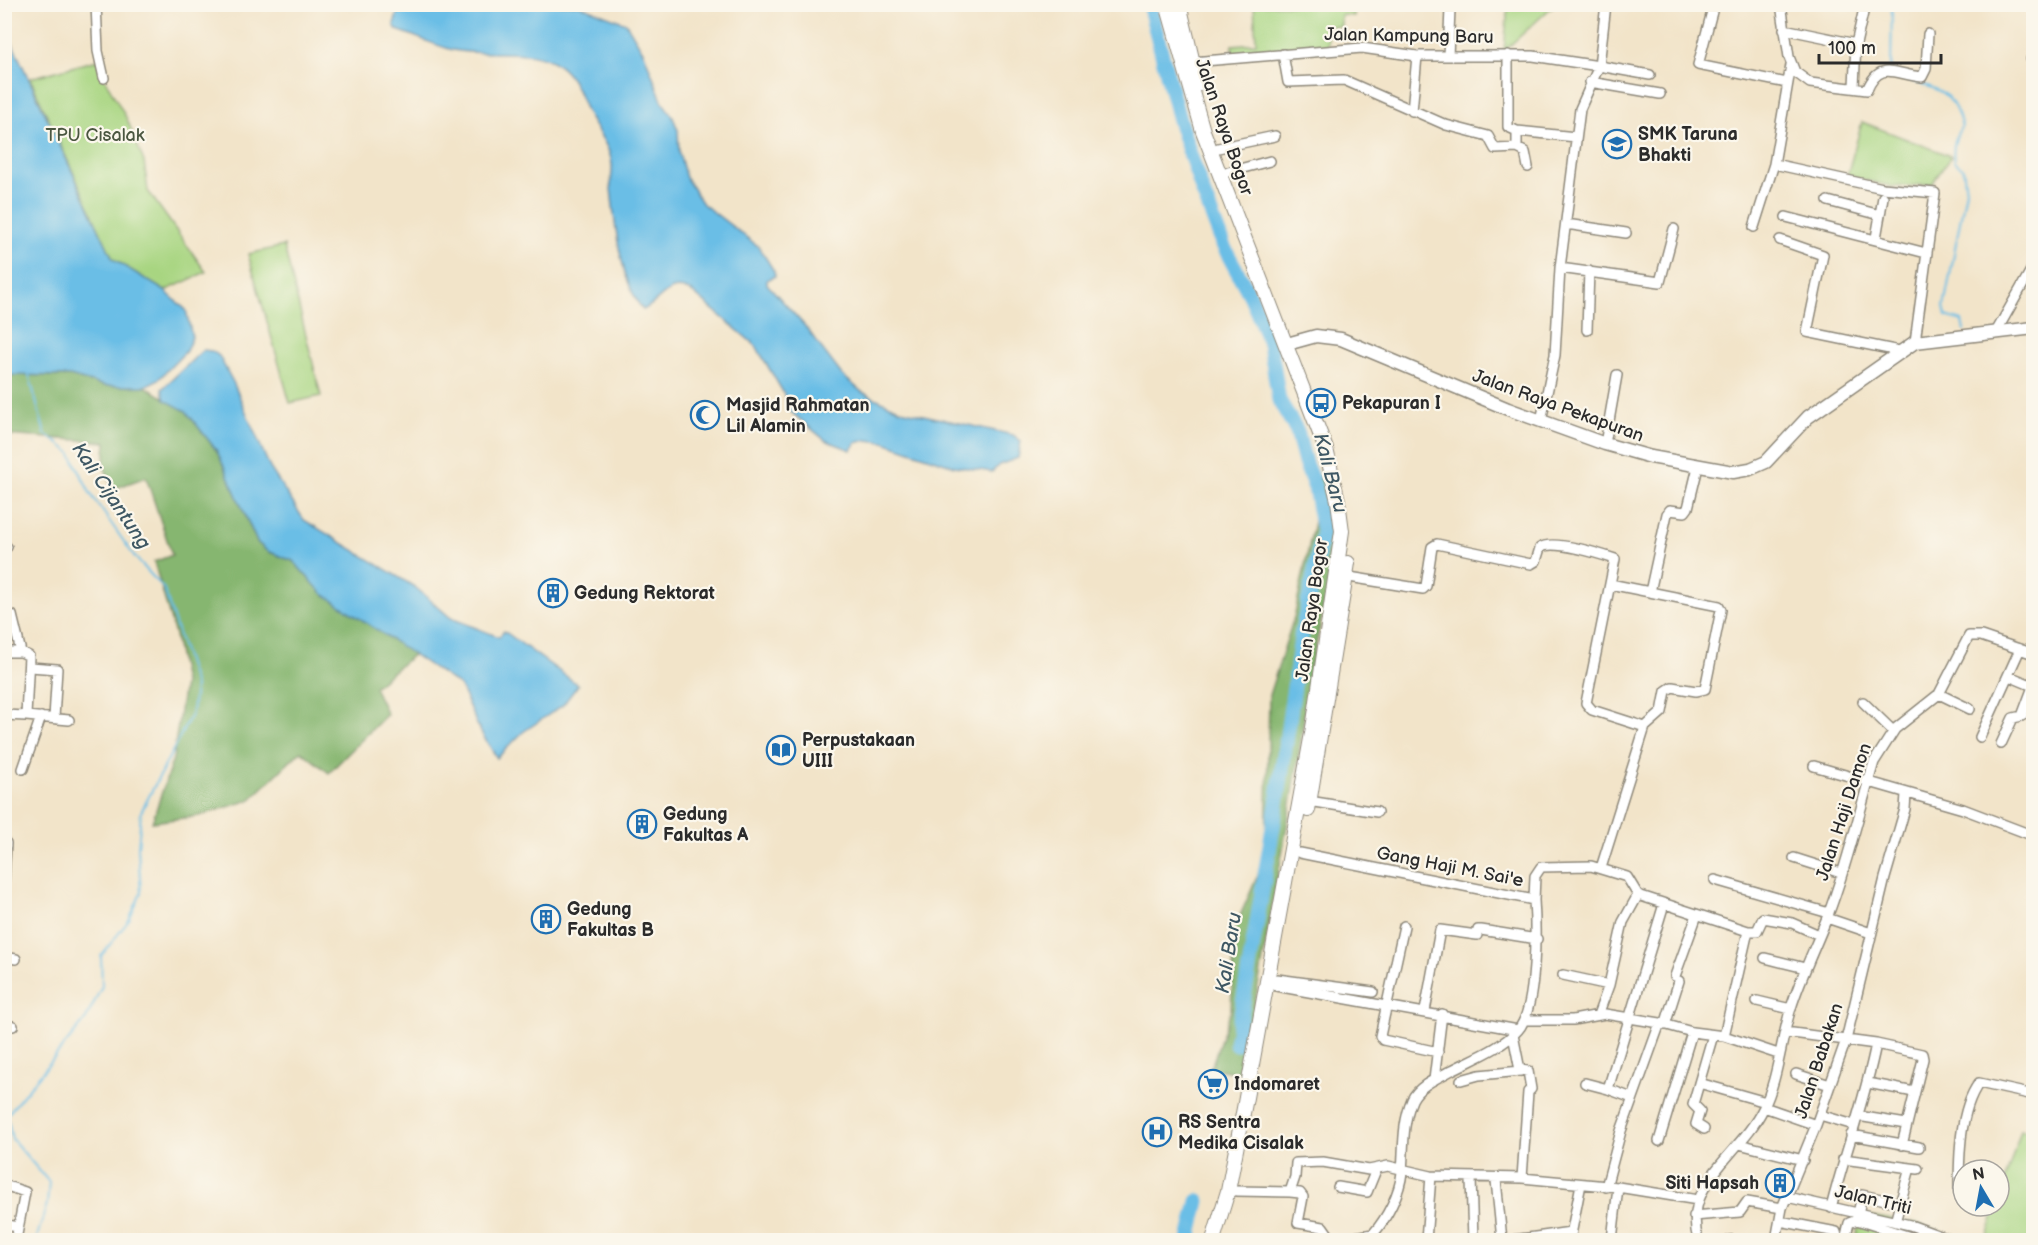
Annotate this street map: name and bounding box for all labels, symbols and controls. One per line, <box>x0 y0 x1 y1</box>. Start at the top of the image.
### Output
street label: Jalan Kampung Baru <box>1324 24 1494 48</box>
scale bar <box>1819 27 1940 65</box>
text: 100 m <box>1828 38 1876 59</box>
street label: Jalan Raya Bogor <box>1191 56 1257 199</box>
place label: SMK Taruna Bhakti <box>1638 124 1738 166</box>
park label: TPU Cisalak <box>45 125 145 146</box>
school or university icon: SMK Taruna Bhakti <box>1601 128 1633 160</box>
street label: Jalan Raya Pekapuran <box>1469 365 1647 447</box>
bus stop icon: Pekapuran I <box>1305 387 1337 419</box>
place label: Pekapuran I <box>1342 393 1441 414</box>
place label: Masjid Rahmatan Lil Alamin <box>726 395 870 437</box>
mosque icon: Masjid Rahmatan Lil Alamin <box>689 399 721 431</box>
water label: Kali Baru <box>1308 430 1352 516</box>
water label: Kali Cijantung <box>66 438 156 554</box>
street label: Jalan Raya Bogor <box>1292 537 1332 683</box>
building icon: Gedung Rektorat <box>537 577 569 609</box>
place label: Gedung Rektorat <box>574 583 715 604</box>
place label: Perpustakaan UIII <box>802 730 915 772</box>
library icon: Perpustakaan UIII <box>765 734 797 766</box>
street label: Jalan Haji Damon <box>1812 741 1876 883</box>
place label: Gedung Fakultas A <box>663 804 749 846</box>
building icon: Gedung Fakultas A <box>626 808 658 840</box>
street label: Gang Haji M. Sai'e <box>1375 842 1525 892</box>
place label: Gedung Fakultas B <box>567 899 654 941</box>
building icon: Gedung Fakultas B <box>530 903 562 935</box>
water label: Kali Baru <box>1211 911 1247 995</box>
street label: Jalan Babakan <box>1790 1001 1848 1121</box>
supermarket icon: Indomaret <box>1197 1068 1229 1100</box>
place label: Indomaret <box>1234 1074 1320 1095</box>
place label: RS Sentra Medika Cisalak <box>1178 1112 1304 1154</box>
hospital icon: RS Sentra Medika Cisalak <box>1141 1116 1173 1148</box>
north arrow <box>1951 1158 2011 1218</box>
text: N <box>1971 1164 1986 1185</box>
building icon: Siti Hapsah <box>1764 1167 1796 1199</box>
place label: Siti Hapsah <box>1665 1173 1759 1194</box>
street label: Jalan Triti <box>1833 1181 1913 1219</box>

